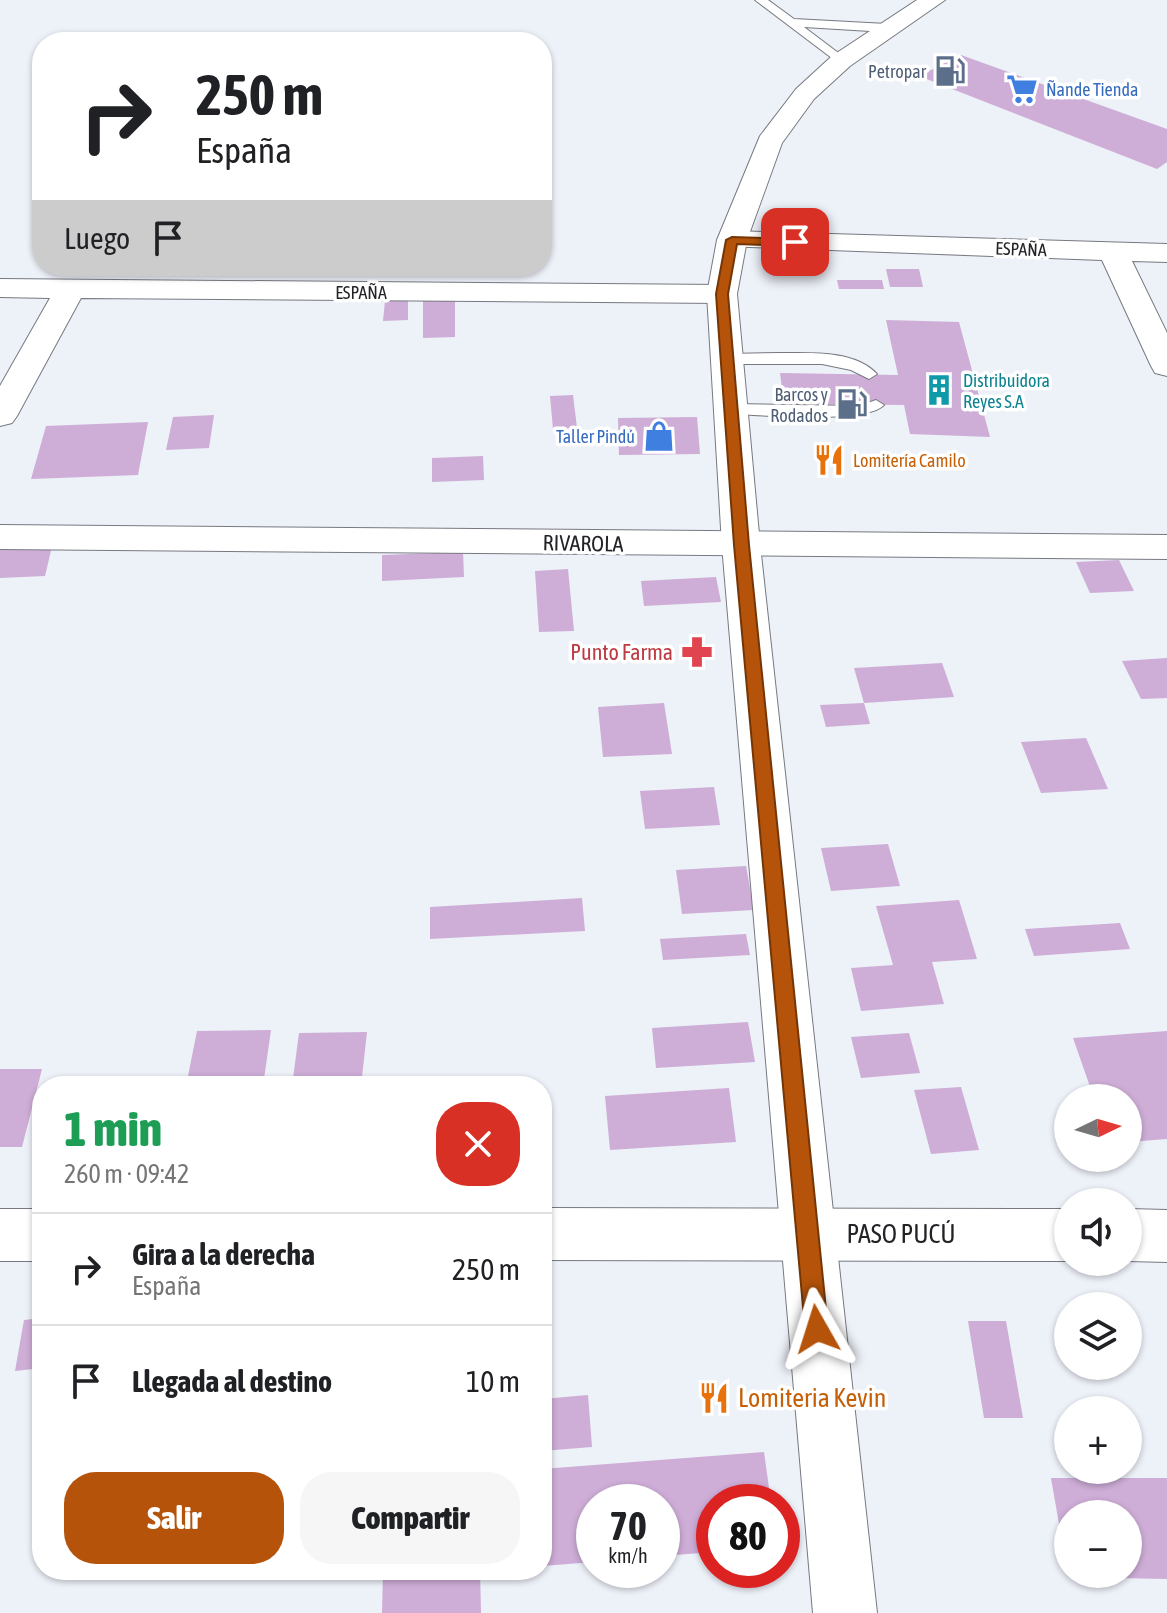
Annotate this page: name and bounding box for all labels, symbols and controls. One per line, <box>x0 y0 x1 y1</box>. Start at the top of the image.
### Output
fuel station icon: Petropar <box>933 54 967 88</box>
place label: Petropar <box>868 61 927 82</box>
text: 250 m <box>196 63 323 127</box>
icon: right <box>64 64 168 168</box>
supermarket icon: Ñande Tienda <box>1005 72 1039 106</box>
place label: Ñande Tienda <box>1046 79 1138 100</box>
text: España <box>196 129 292 171</box>
pin <box>761 208 829 276</box>
icon: arrive <box>146 216 190 260</box>
icon: arrive <box>773 220 817 264</box>
text: Luego <box>64 221 130 255</box>
street label: ESPAÑA <box>995 238 1047 260</box>
street label: ESPAÑA <box>335 282 387 303</box>
place label: Distribuidora Reyes S.A <box>963 370 1050 412</box>
building icon: Distribuidora Reyes S.A <box>922 373 956 407</box>
place label: Barcos y Rodados <box>770 384 828 426</box>
fuel station icon: Barcos y Rodados <box>835 387 869 421</box>
shop icon: Taller Pindú <box>642 419 676 453</box>
place label: Taller Pindú <box>556 426 635 447</box>
restaurant icon: Lomitería Camilo <box>812 443 846 477</box>
place label: Lomitería Camilo <box>853 450 966 471</box>
street label: RIVAROLA <box>542 529 624 557</box>
pharmacy icon: Punto Farma <box>680 635 714 669</box>
place label: Punto Farma <box>570 639 673 665</box>
north arrow <box>1054 1084 1142 1172</box>
map controls <box>1054 1084 1142 1588</box>
text: 1 min <box>64 1101 162 1156</box>
button: close <box>436 1102 520 1186</box>
text: 260 m · 09:42 <box>64 1159 189 1189</box>
button: sound <box>1054 1188 1142 1276</box>
street label: PASO PUCÚ <box>846 1219 956 1249</box>
text: Gira a la derecha <box>132 1237 315 1271</box>
icon: right <box>64 1247 108 1291</box>
text: 250 m <box>452 1252 520 1286</box>
text: España <box>132 1271 201 1301</box>
position arrow <box>775 1287 859 1371</box>
button: layers <box>1054 1292 1142 1380</box>
icon: arrive <box>64 1359 108 1403</box>
text: Llegada al destino <box>132 1364 332 1398</box>
text: 10 m <box>466 1364 520 1398</box>
restaurant icon: Lomiteria Kevin <box>697 1381 731 1415</box>
place label: Lomiteria Kevin <box>738 1383 886 1413</box>
button: + <box>1054 1396 1142 1484</box>
button: Salir <box>64 1472 284 1564</box>
button: Compartir <box>300 1472 520 1564</box>
speed limit sign: 80 <box>696 1484 800 1588</box>
button: − <box>1054 1500 1142 1588</box>
text: 70 <box>609 1503 647 1548</box>
text: km/h <box>608 1544 648 1567</box>

